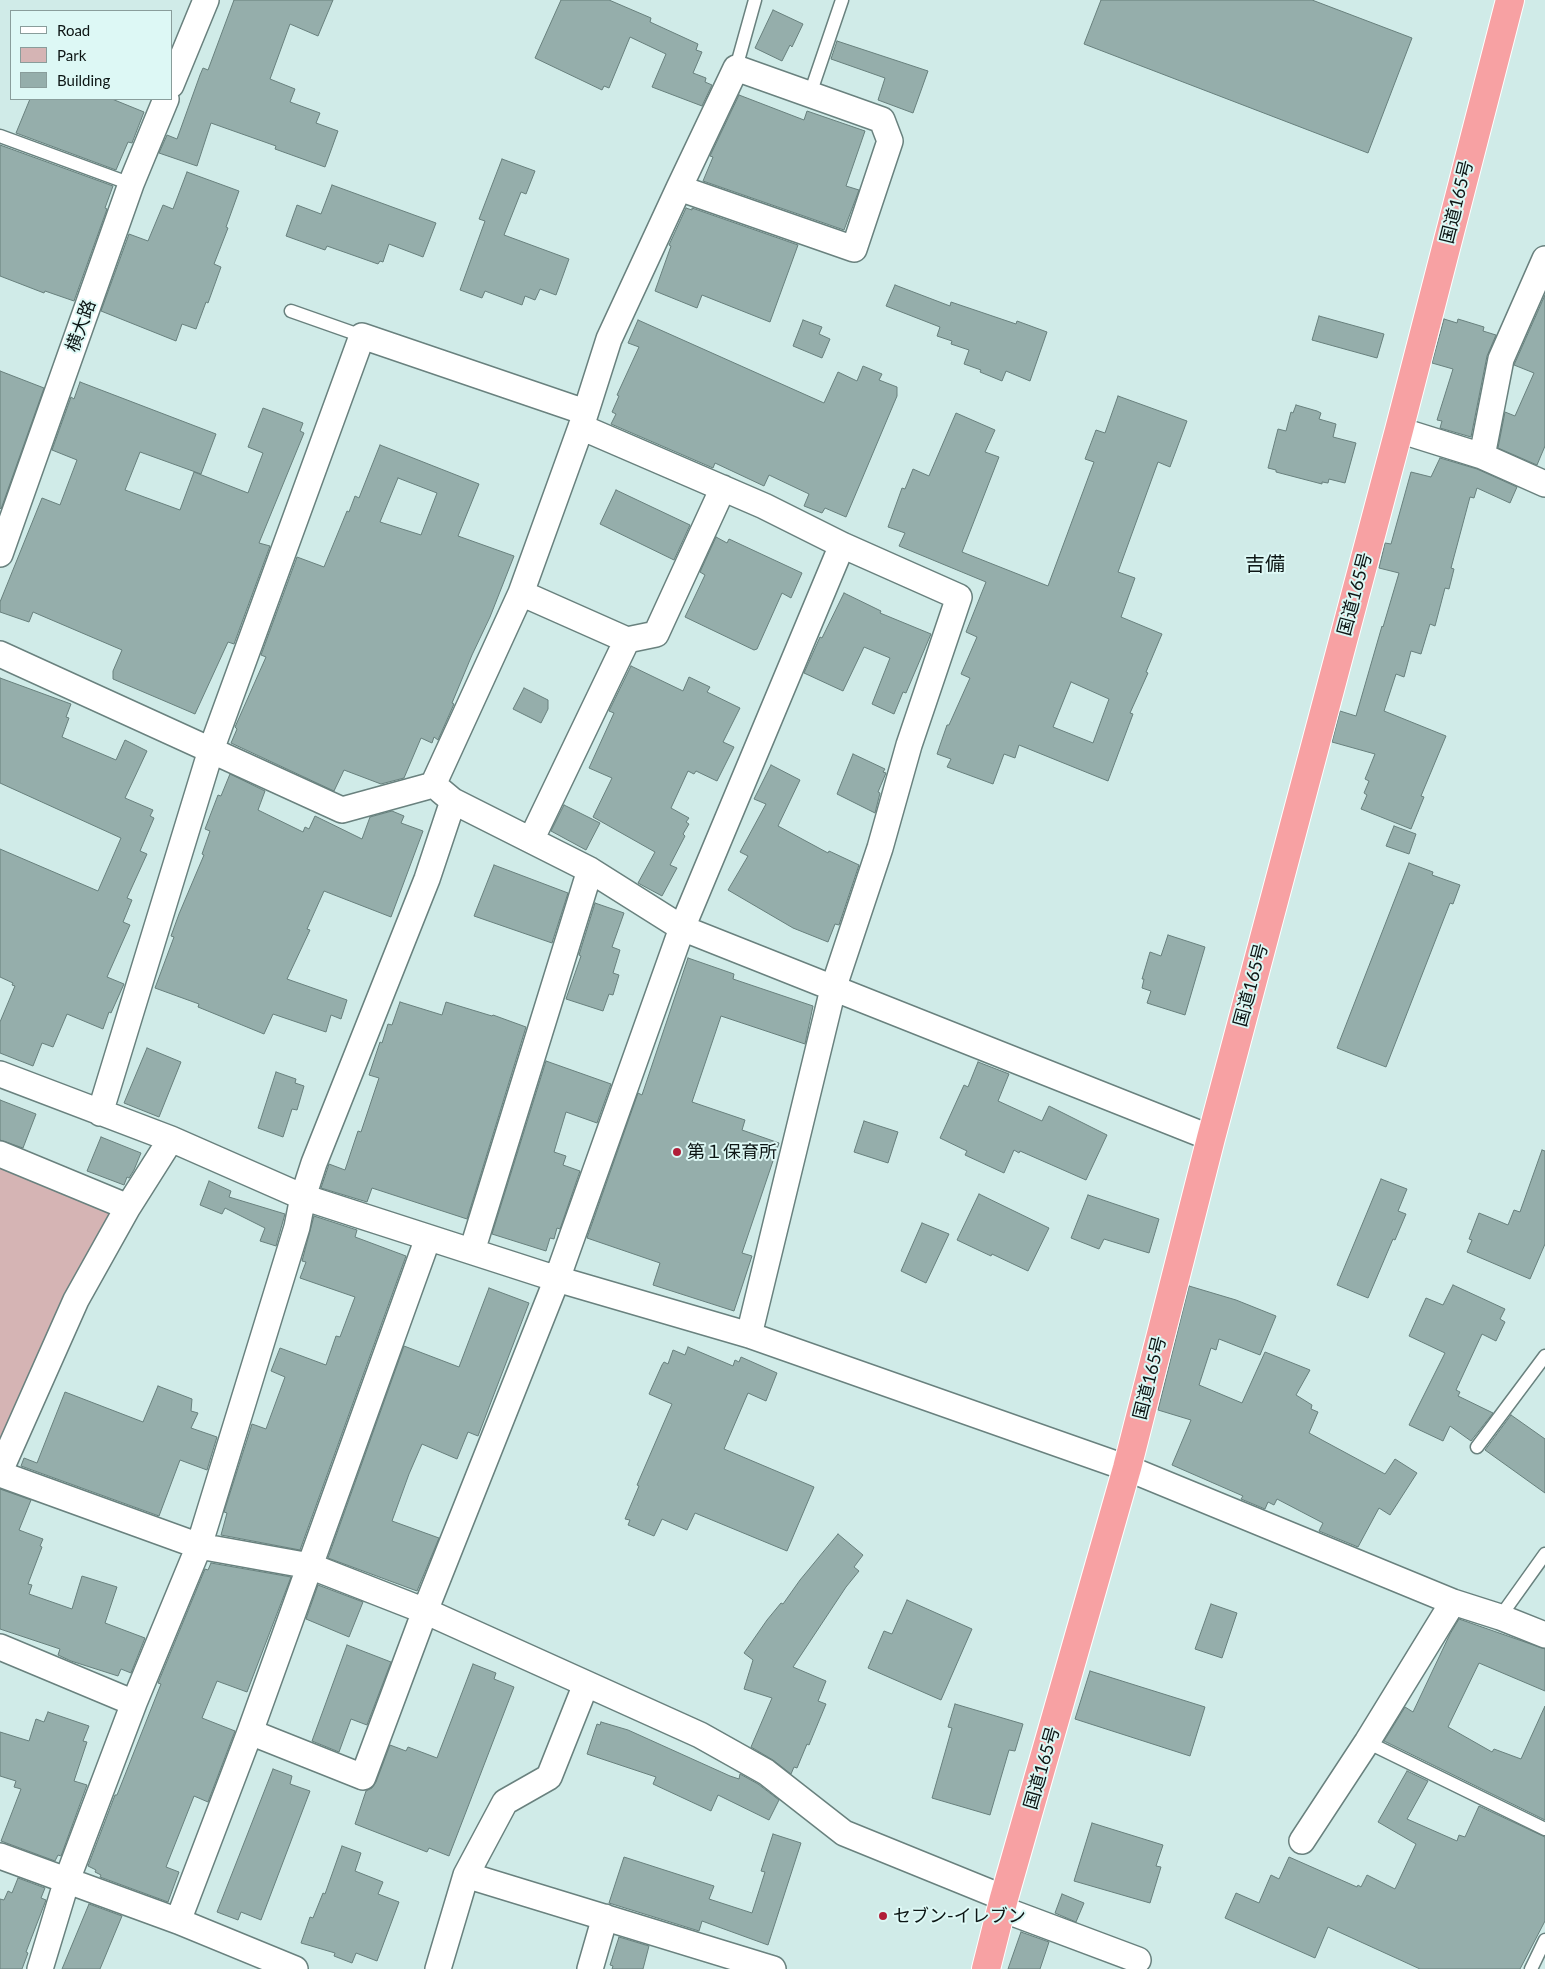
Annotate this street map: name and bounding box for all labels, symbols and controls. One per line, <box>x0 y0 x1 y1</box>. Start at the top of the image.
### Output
legend <box>10 10 172 100</box>
text: Road <box>57 21 90 39</box>
text: Park <box>57 46 86 64</box>
text: Building <box>57 71 110 89</box>
street label: 国道165号 <box>1436 158 1478 246</box>
street label: 横大路 <box>62 297 100 355</box>
street label: 国道165号 <box>1334 550 1376 638</box>
district label: 吉備 <box>1245 553 1285 577</box>
street label: 国道165号 <box>1230 941 1272 1029</box>
place label: 第１保育所 <box>687 1141 777 1163</box>
marker: 第１保育所 <box>671 1146 683 1158</box>
street label: 国道165号 <box>1129 1334 1171 1422</box>
street label: 国道165号 <box>1020 1724 1064 1812</box>
place label: セブン-イレブン <box>893 1905 1026 1927</box>
marker: セブン-イレブン <box>877 1910 889 1922</box>

